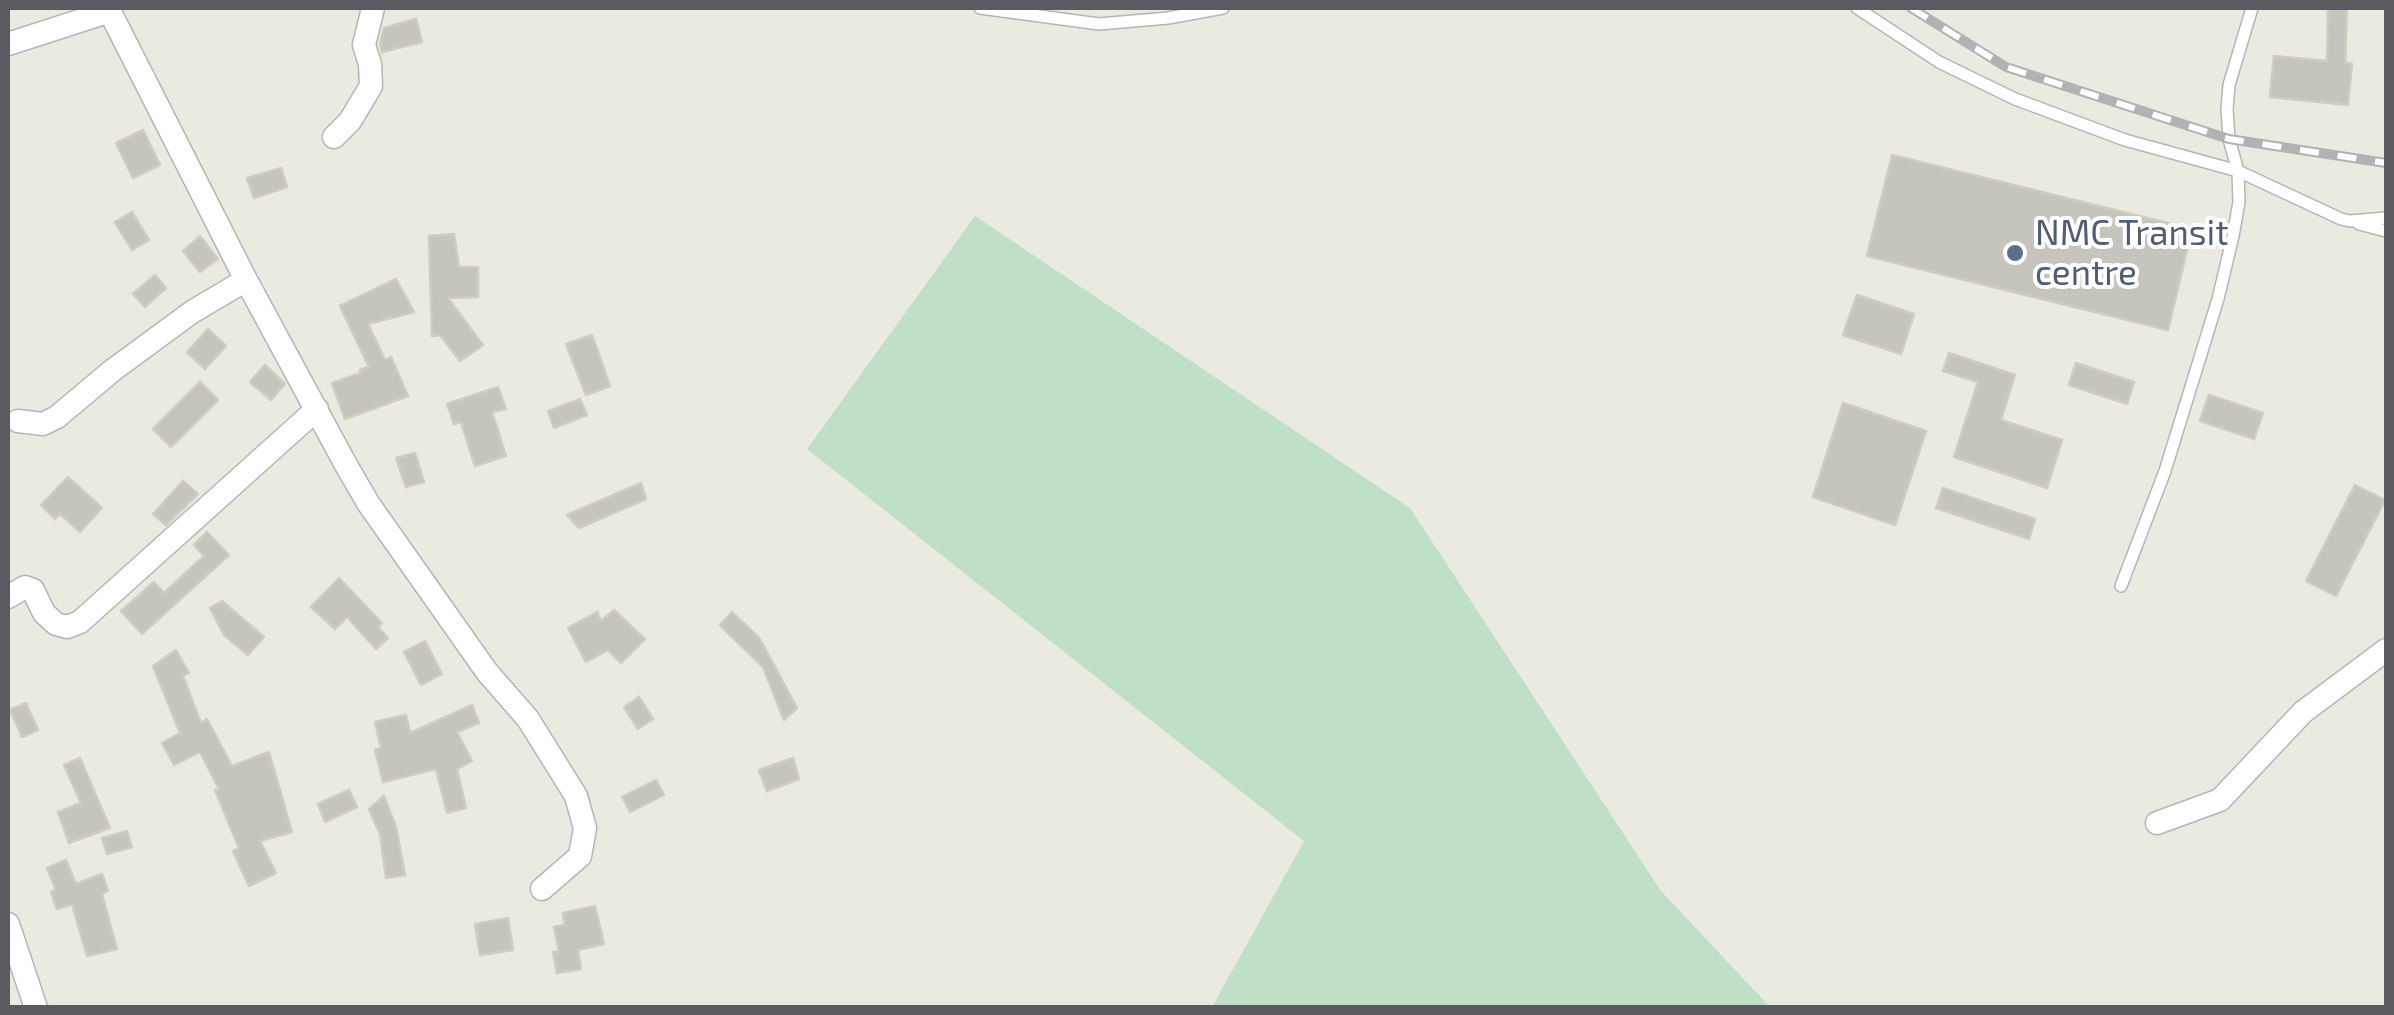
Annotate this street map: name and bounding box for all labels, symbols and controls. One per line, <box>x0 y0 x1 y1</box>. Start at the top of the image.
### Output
place label: NMC Transit centre <box>2035 212 2229 294</box>
marker: NMC Transit centre <box>2004 242 2026 264</box>

